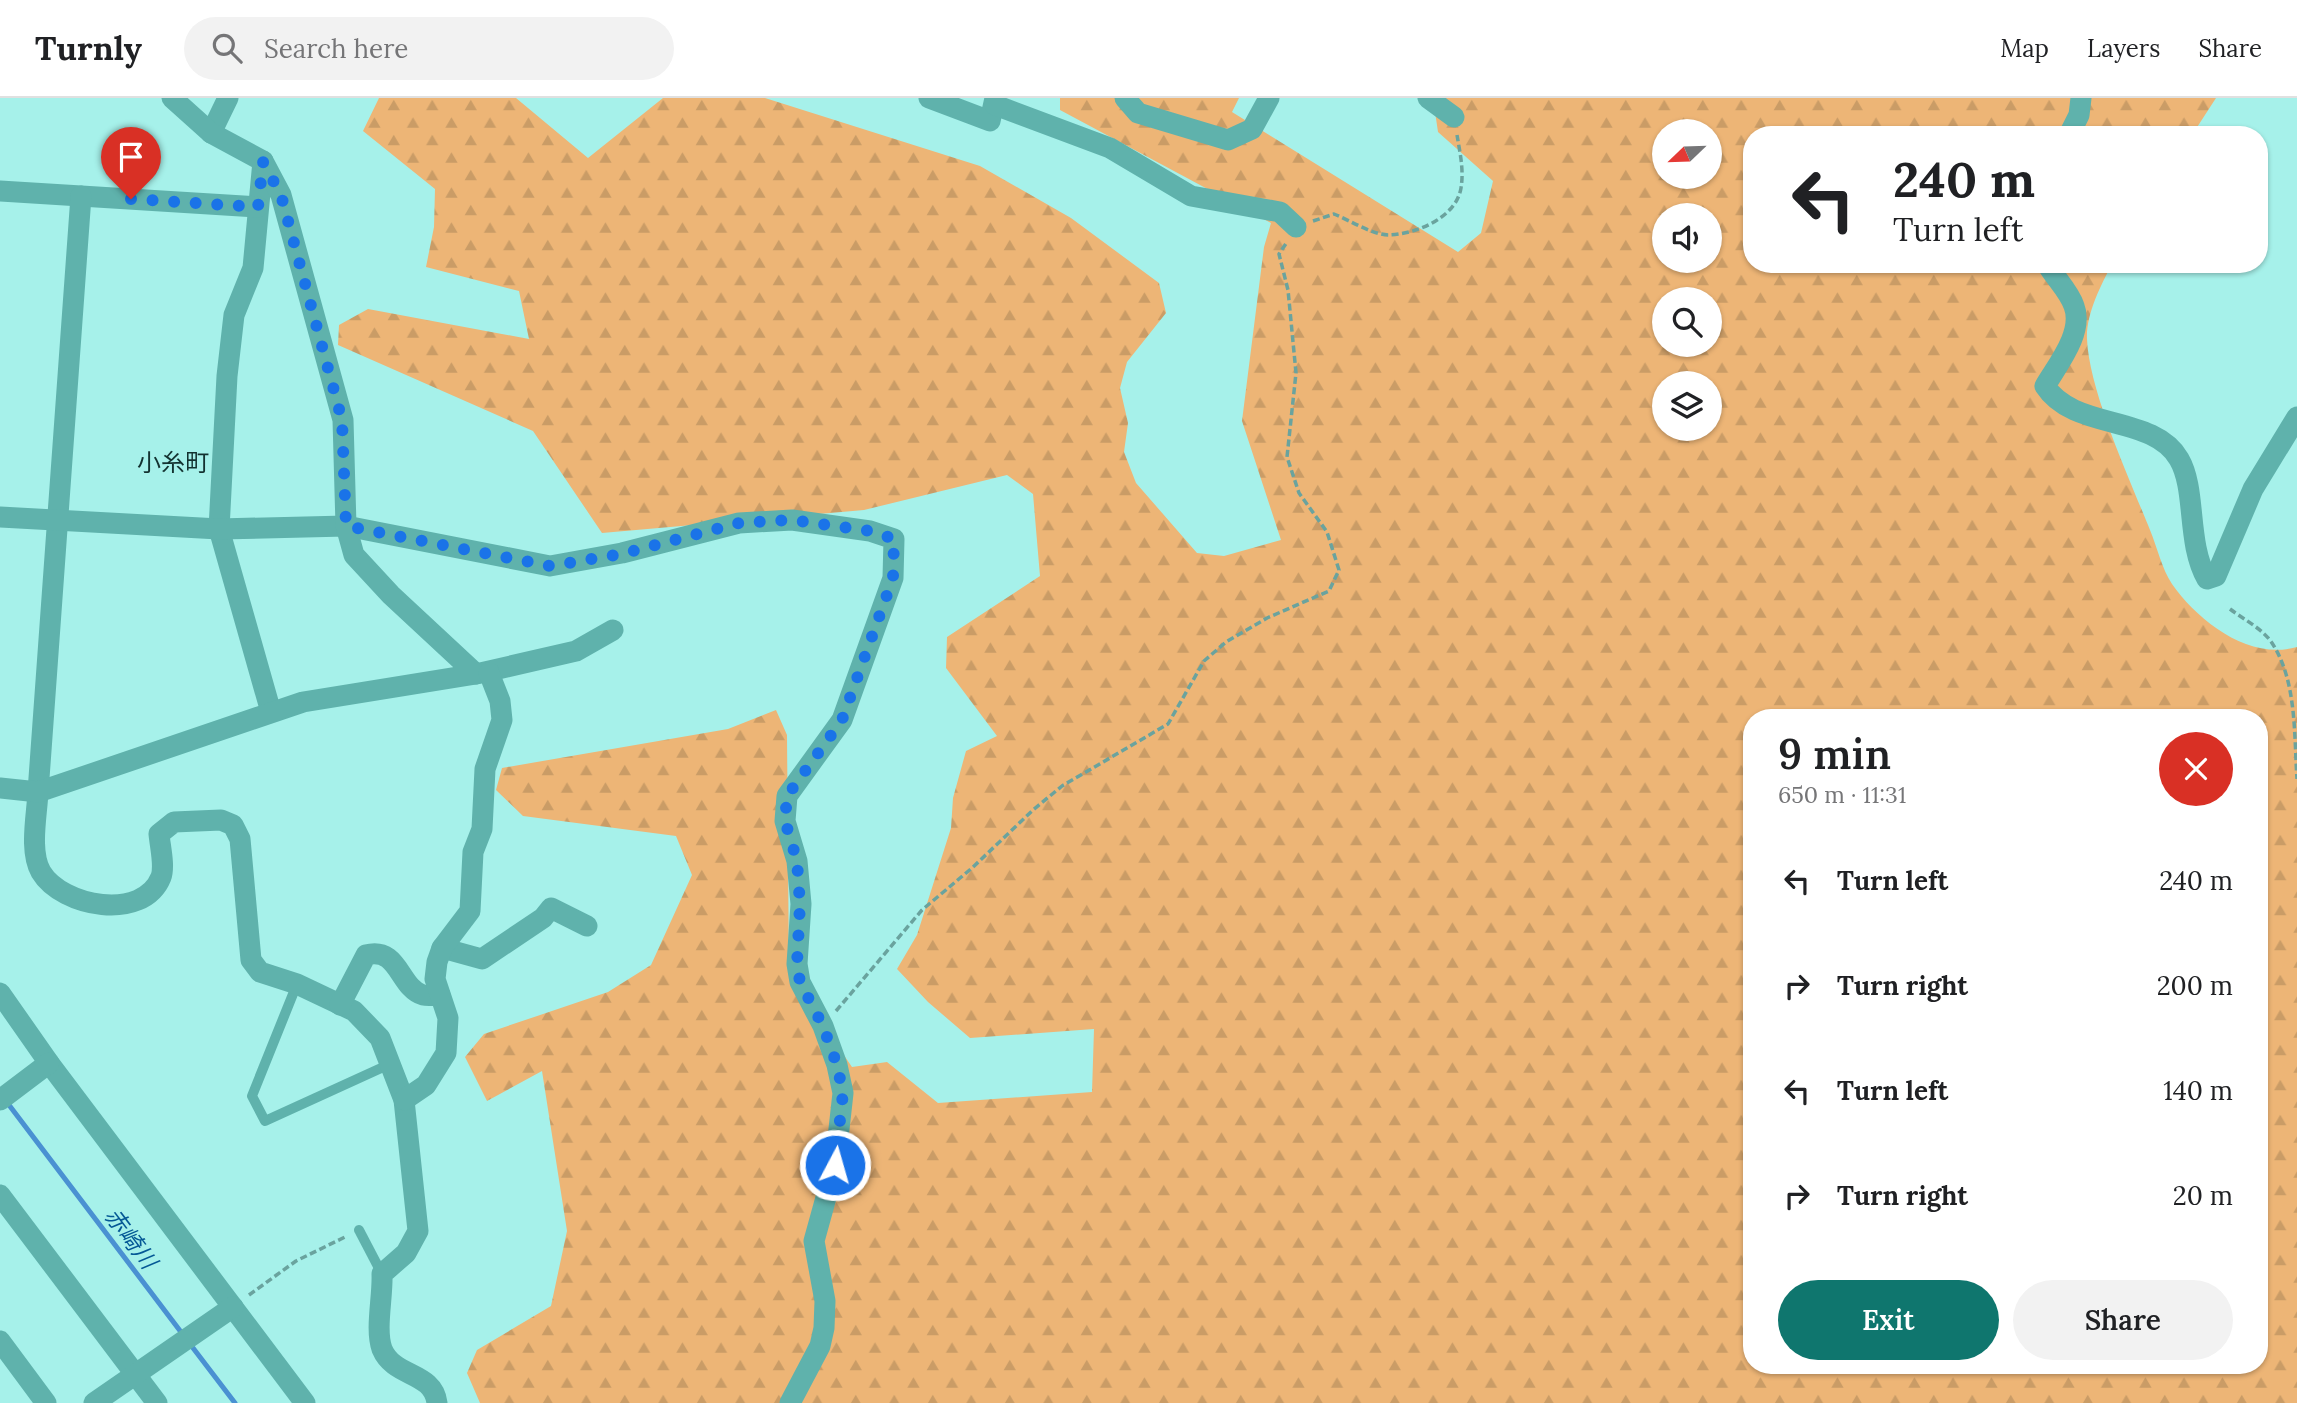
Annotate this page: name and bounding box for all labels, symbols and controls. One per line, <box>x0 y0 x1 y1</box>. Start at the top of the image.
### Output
search box <box>184 17 674 80</box>
text: Turnly <box>35 27 142 69</box>
icon: search <box>208 29 246 67</box>
text: Search here <box>264 32 408 65</box>
text: Map <box>2000 33 2049 64</box>
text: Layers <box>2087 33 2160 64</box>
text: Share <box>2198 33 2262 64</box>
north arrow <box>1652 119 1722 189</box>
map controls <box>1652 119 1722 441</box>
pin <box>101 127 161 199</box>
icon: arrive <box>112 138 150 176</box>
text: 240 m <box>1893 148 2035 210</box>
icon: left <box>1778 154 1869 245</box>
button: sound <box>1652 203 1722 273</box>
text: Turn left <box>1893 209 2023 250</box>
button: search <box>1652 287 1722 357</box>
button: layers <box>1652 371 1722 441</box>
district label: 小糸町 <box>137 447 209 478</box>
text: 9 min <box>1778 727 1891 781</box>
button: close <box>2159 732 2233 806</box>
text: 650 m · 11:31 <box>1778 780 1906 809</box>
icon: left <box>1778 862 1816 900</box>
text: Turn left <box>1837 864 1948 897</box>
text: 240 m <box>2159 864 2233 897</box>
icon: right <box>1778 967 1816 1005</box>
text: Turn right <box>1837 969 1968 1002</box>
text: 200 m <box>2157 969 2233 1002</box>
icon: left <box>1778 1072 1816 1110</box>
text: Turn left <box>1837 1074 1948 1107</box>
text: 140 m <box>2163 1074 2233 1107</box>
position arrow <box>798 1128 872 1202</box>
icon: right <box>1778 1177 1816 1215</box>
text: Turn right <box>1837 1179 1968 1212</box>
text: 20 m <box>2173 1179 2233 1212</box>
water label: 赤崎川 <box>99 1202 165 1277</box>
button: Exit <box>1778 1280 1999 1360</box>
button: Share <box>2013 1280 2233 1360</box>

